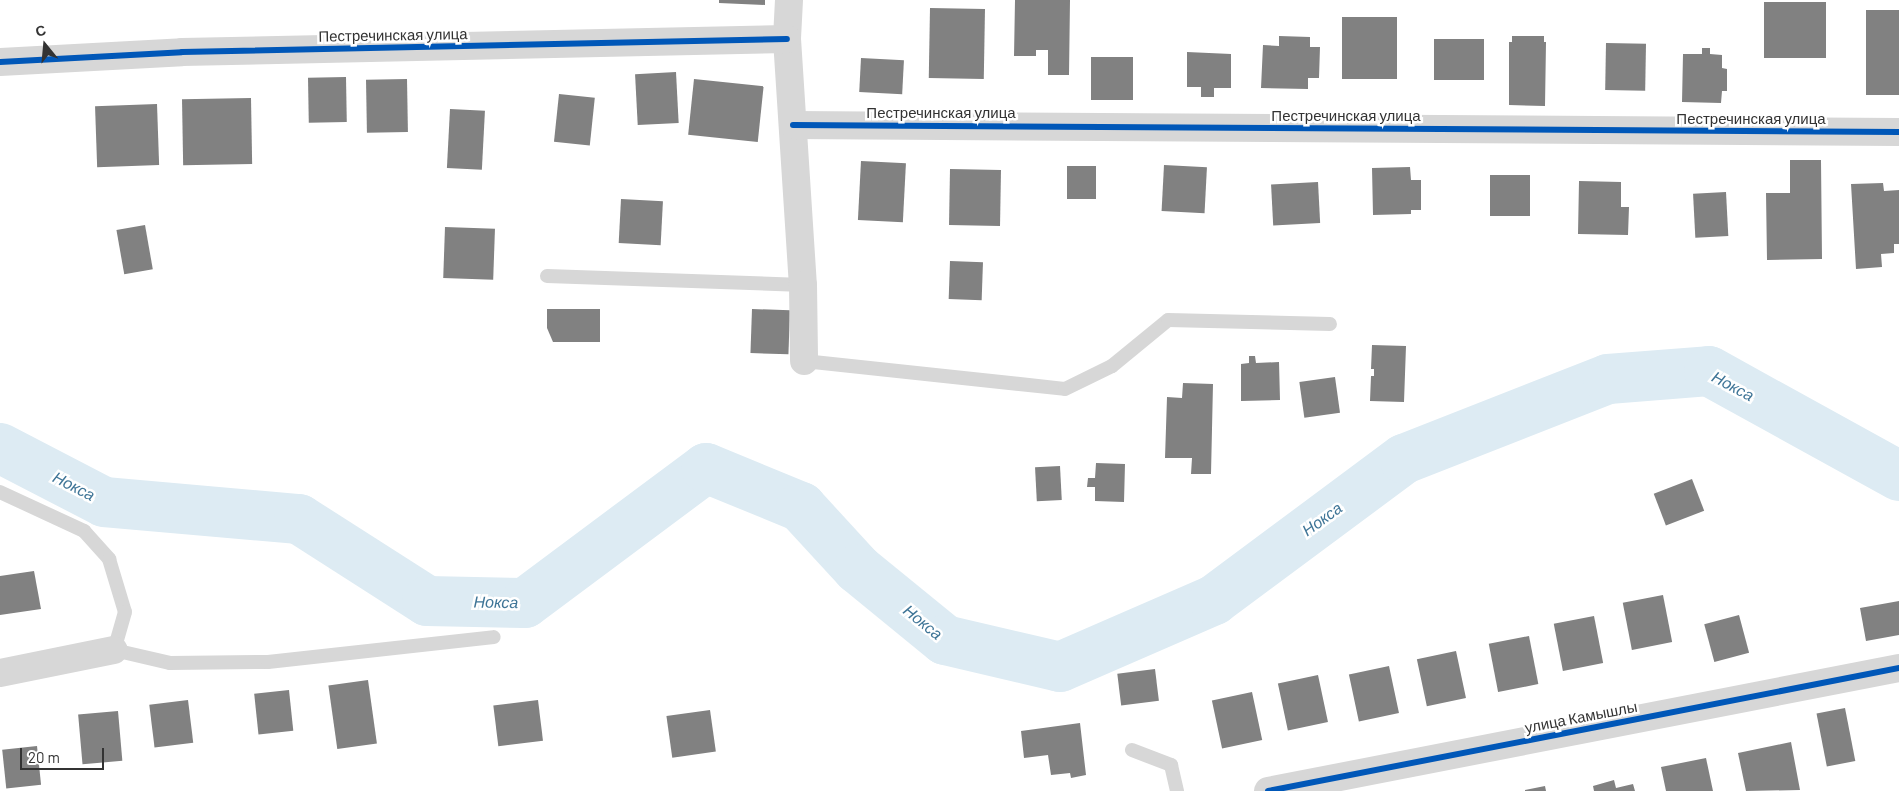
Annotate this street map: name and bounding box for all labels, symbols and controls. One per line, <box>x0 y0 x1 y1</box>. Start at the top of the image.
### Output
north arrow <box>20 20 70 70</box>
text: С <box>33 21 48 40</box>
street label: Пестречинская улица <box>318 25 468 45</box>
street label: Пестречинская улица <box>866 104 1016 122</box>
street label: Пестречинская улица <box>1271 107 1421 125</box>
street label: Пестречинская улица <box>1676 110 1826 128</box>
water label: Нокса <box>1709 367 1757 405</box>
water label: Нокса <box>50 467 98 505</box>
water label: Нокса <box>1298 498 1346 540</box>
water label: Нокса <box>473 592 519 612</box>
water label: Нокса <box>900 600 946 644</box>
street label: улица Камышлы <box>1523 697 1639 737</box>
scale bar <box>22 738 106 770</box>
text: 20 m <box>28 748 60 766</box>

